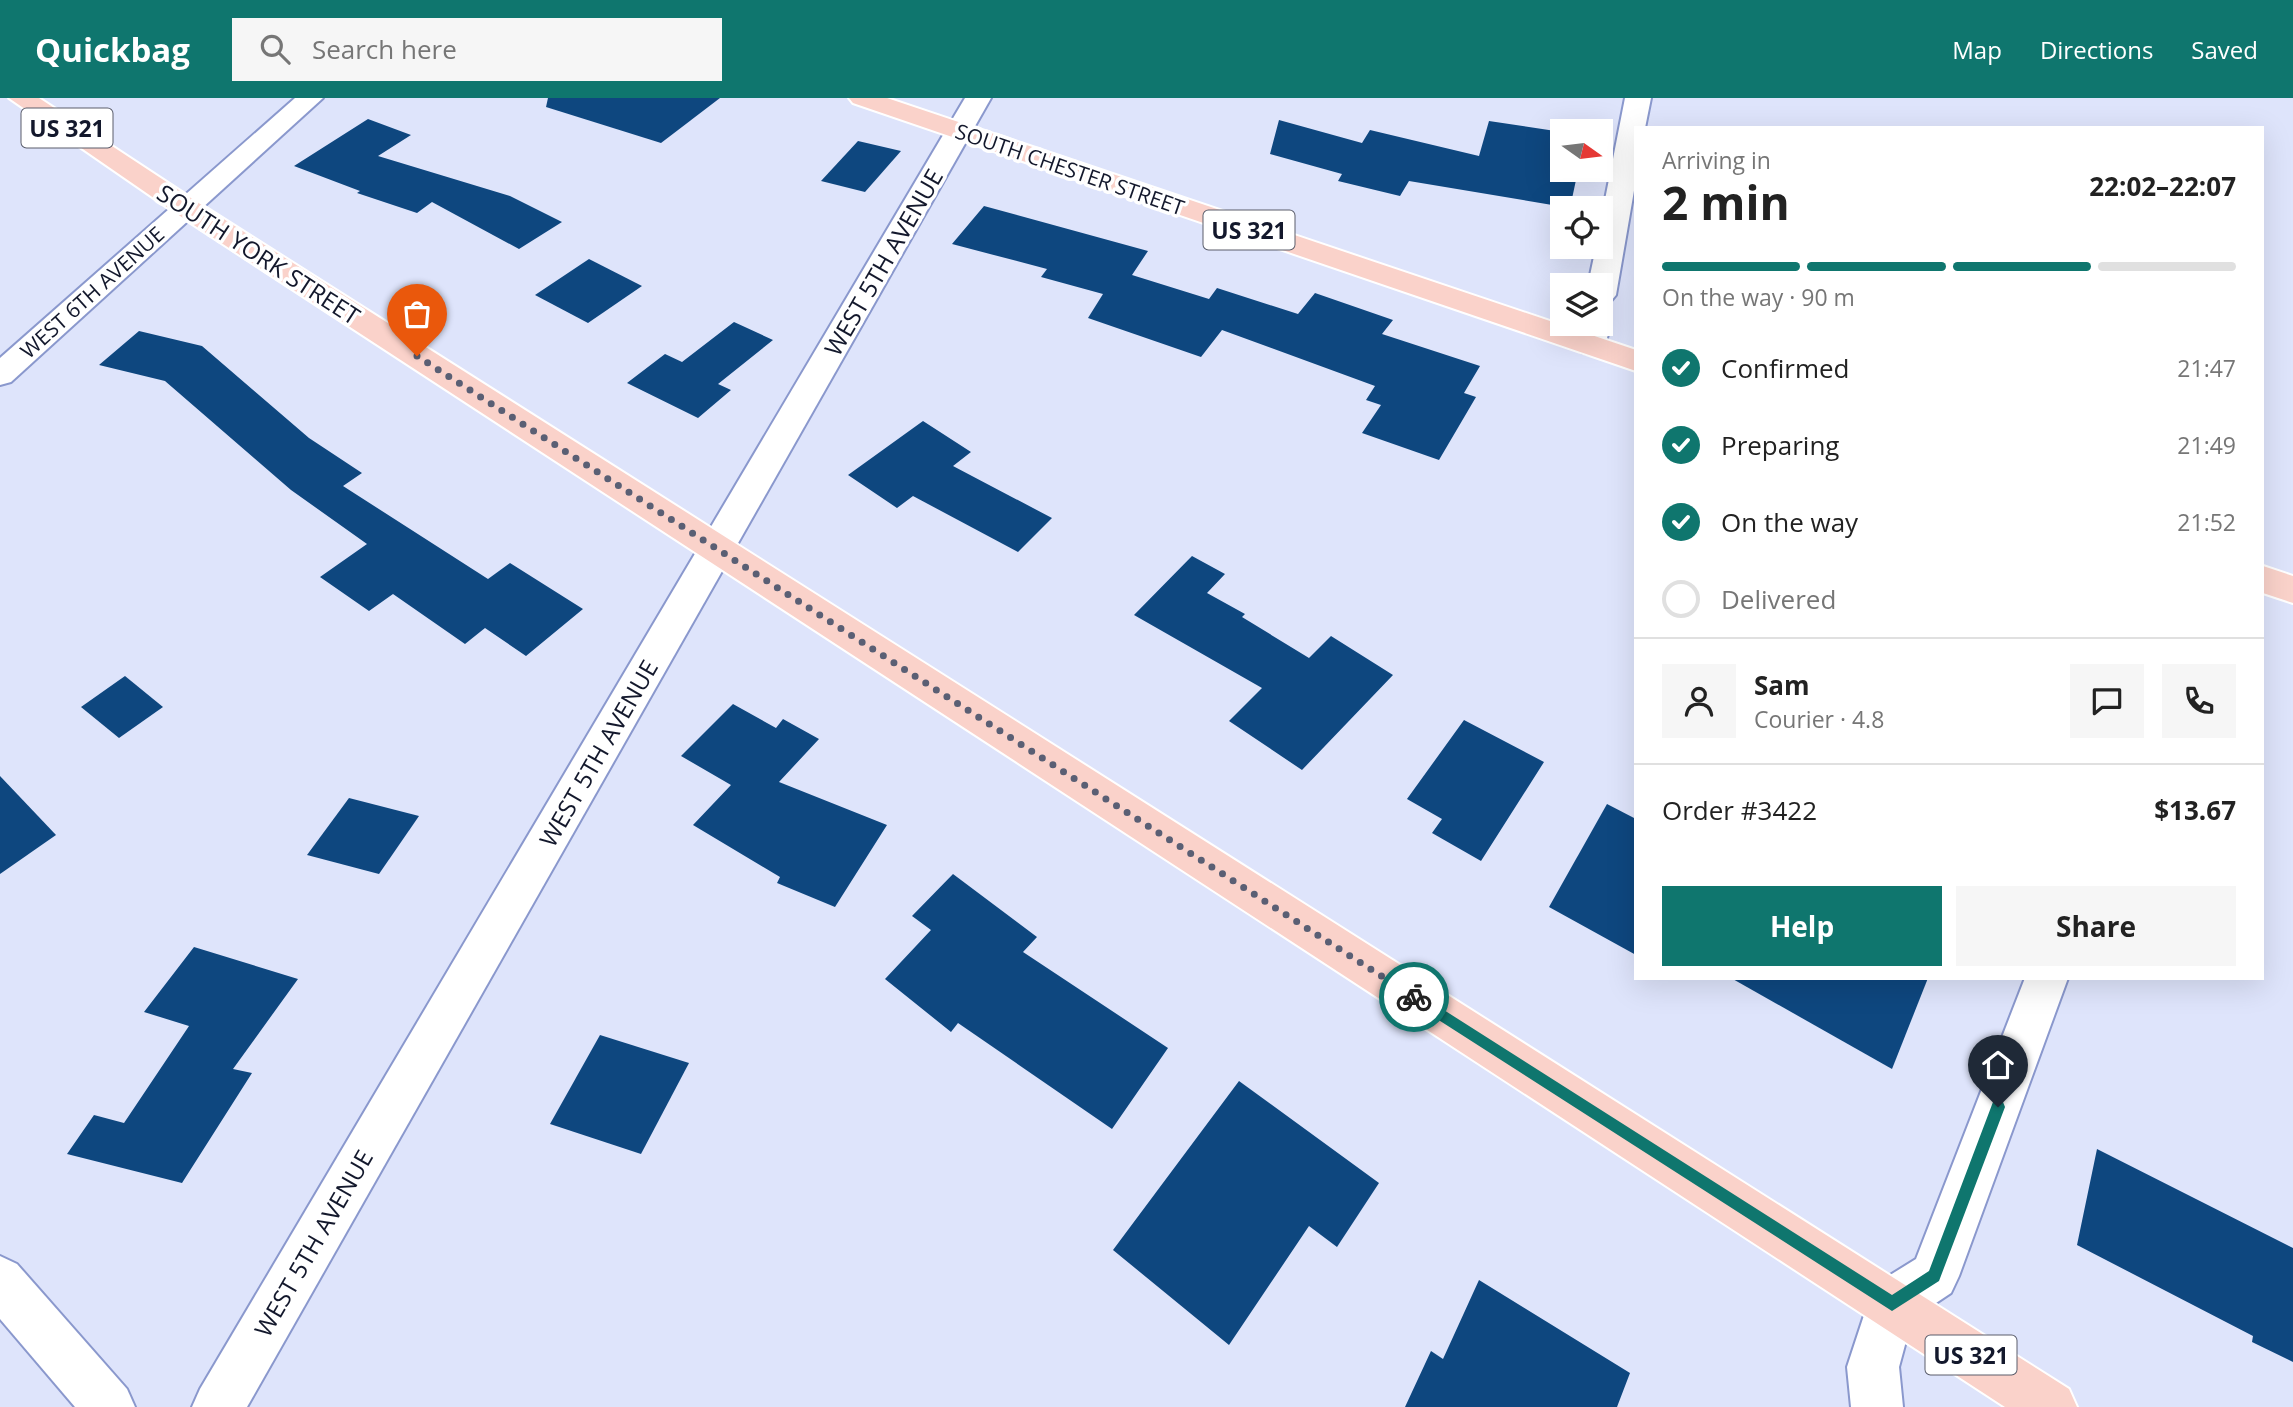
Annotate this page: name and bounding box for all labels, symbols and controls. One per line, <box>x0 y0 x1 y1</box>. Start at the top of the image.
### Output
search box <box>232 18 722 81</box>
text: Quickbag <box>35 27 190 72</box>
icon: search <box>256 30 294 68</box>
text: Search here <box>312 31 457 67</box>
text: Map <box>1952 33 2002 66</box>
text: Directions <box>2040 33 2153 66</box>
text: Saved <box>2191 33 2258 66</box>
road number: US 321 <box>22 108 112 148</box>
street label: SOUTH CHESTER STREET <box>952 117 1188 221</box>
north arrow <box>1550 119 1614 182</box>
map controls <box>1550 119 1613 336</box>
text: Arriving in <box>1662 144 1771 176</box>
street label: WEST 5TH AVENUE <box>816 163 950 361</box>
text: 22:02–22:07 <box>2089 168 2236 204</box>
text: 2 min <box>1662 171 1790 233</box>
street label: SOUTH YORK STREET <box>151 176 367 332</box>
button: locate <box>1550 196 1613 259</box>
road number: US 321 <box>1204 211 1294 250</box>
street label: WEST 6TH AVENUE <box>14 220 170 364</box>
button: layers <box>1550 273 1613 336</box>
text: On the way · 90 m <box>1662 281 1855 313</box>
pin <box>387 284 447 356</box>
icon: bag <box>398 295 436 333</box>
icon: check <box>1662 349 1700 387</box>
text: Confirmed <box>1721 350 1849 386</box>
text: 21:47 <box>2177 352 2236 384</box>
icon: check <box>1662 426 1700 464</box>
text: Preparing <box>1721 427 1839 463</box>
text: 21:49 <box>2177 429 2236 461</box>
icon: check <box>1662 503 1700 541</box>
text: On the way <box>1721 504 1858 540</box>
text: 21:52 <box>2177 506 2236 538</box>
text: Delivered <box>1721 581 1836 617</box>
street label: WEST 5TH AVENUE <box>531 654 665 852</box>
button: person <box>1662 664 1736 738</box>
button: chat <box>2070 664 2144 738</box>
button: phone <box>2162 664 2236 738</box>
text: Sam <box>1754 667 1810 703</box>
text: Courier · 4.8 <box>1754 703 1884 735</box>
text: Order #3422 <box>1662 792 1817 828</box>
text: $13.67 <box>2154 792 2236 828</box>
button: Help <box>1662 886 1942 966</box>
button: Share <box>1956 886 2236 966</box>
courier <box>1379 962 1449 1032</box>
icon: bike <box>1395 978 1433 1016</box>
pin <box>1968 1035 2028 1107</box>
icon: home <box>1979 1046 2017 1084</box>
street label: WEST 5TH AVENUE <box>246 1144 380 1342</box>
road number: US 321 <box>1926 1336 2016 1374</box>

